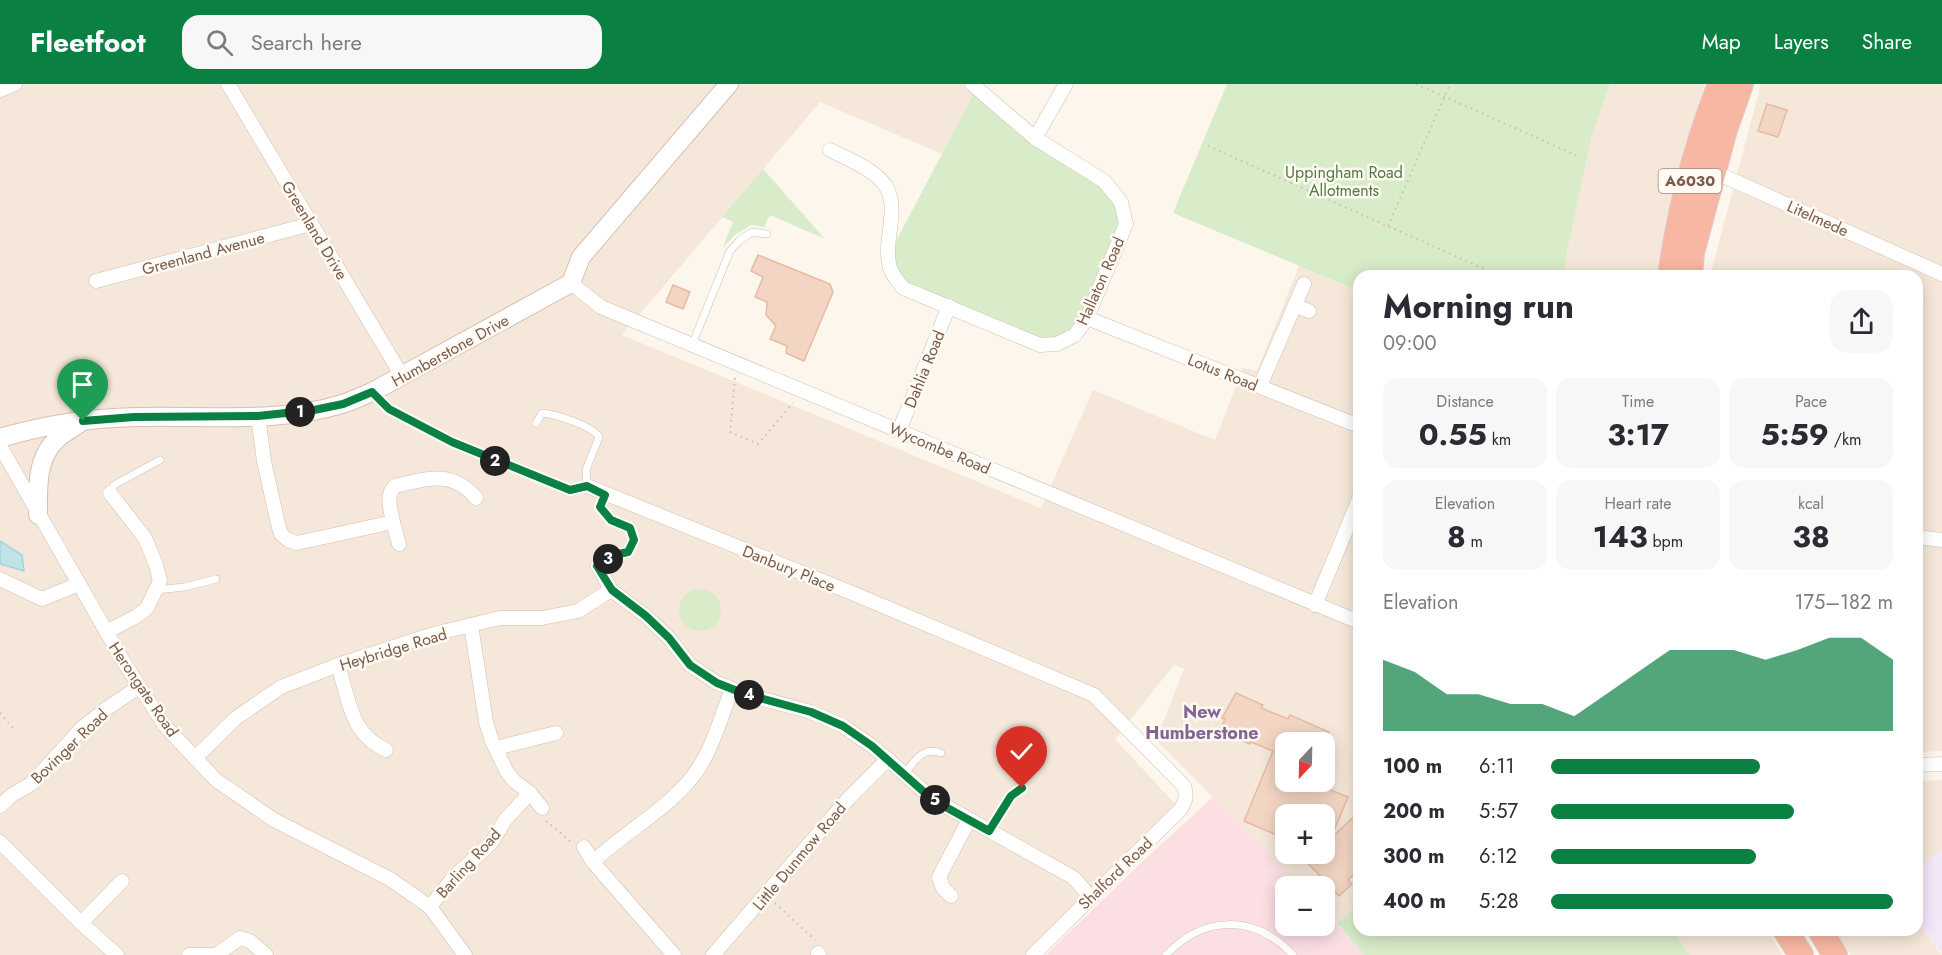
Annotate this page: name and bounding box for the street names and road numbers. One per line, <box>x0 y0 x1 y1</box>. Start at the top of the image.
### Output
road number: A6030 <box>1658 169 1722 193</box>
street label: Greenland Drive <box>276 176 353 284</box>
street label: Litelmede <box>1783 195 1852 242</box>
street label: Greenland Avenue <box>139 226 267 281</box>
street label: Hallaton Road <box>1071 233 1130 329</box>
street label: Humberstone Drive <box>387 309 513 392</box>
street label: Dahlia Road <box>898 327 950 411</box>
street label: Lotus Road <box>1184 348 1261 397</box>
street label: Wycombe Road <box>886 417 994 480</box>
street label: Danbury Place <box>739 539 839 598</box>
street label: Heybridge Road <box>337 622 450 677</box>
street label: Herongate Road <box>103 637 184 741</box>
street label: Bovinger Road <box>26 704 113 789</box>
street label: Little Dunmow Road <box>747 797 851 915</box>
street label: Barling Road <box>431 823 506 903</box>
street label: Shalford Road <box>1073 832 1158 915</box>

